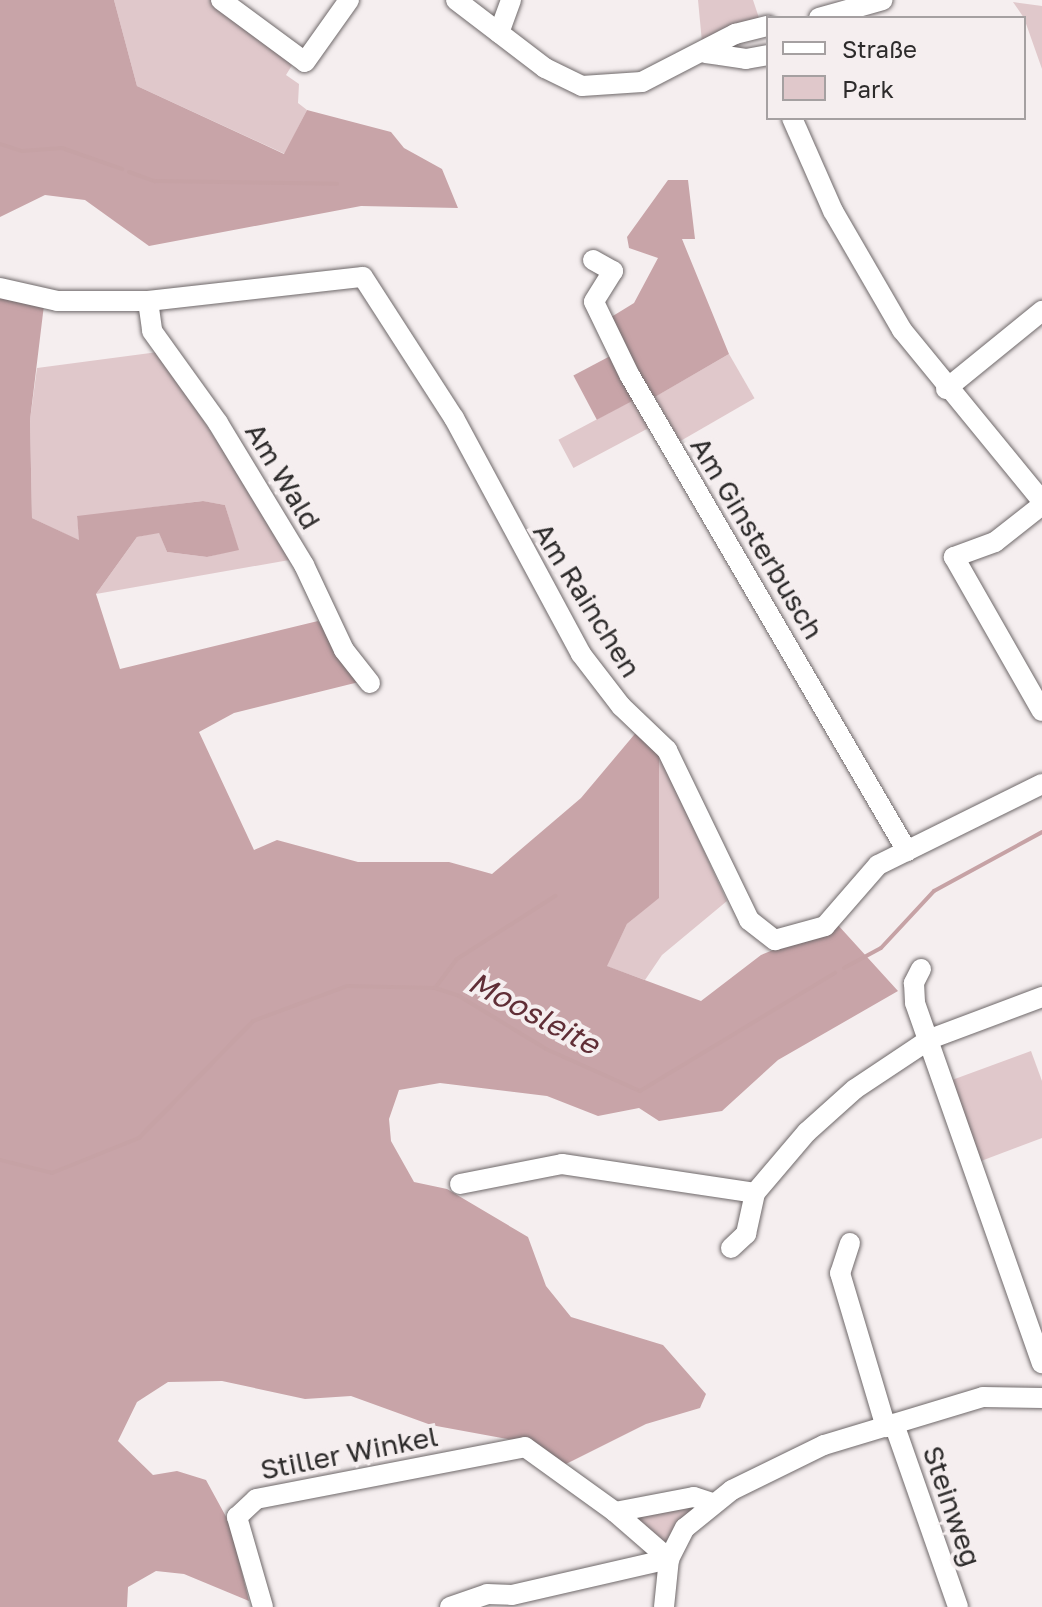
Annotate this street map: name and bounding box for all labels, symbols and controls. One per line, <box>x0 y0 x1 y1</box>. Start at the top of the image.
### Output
legend <box>766 16 1026 120</box>
text: Straße <box>842 34 917 63</box>
text: Park <box>842 74 894 103</box>
street label: Am Wald <box>238 417 328 535</box>
street label: Am Ginsterbusch <box>683 431 831 645</box>
street label: Am Rainchen <box>526 517 648 683</box>
water label: Moosleite <box>463 964 605 1062</box>
street label: Stiller Winkel <box>257 1419 441 1487</box>
street label: Steinweg <box>916 1441 988 1571</box>

